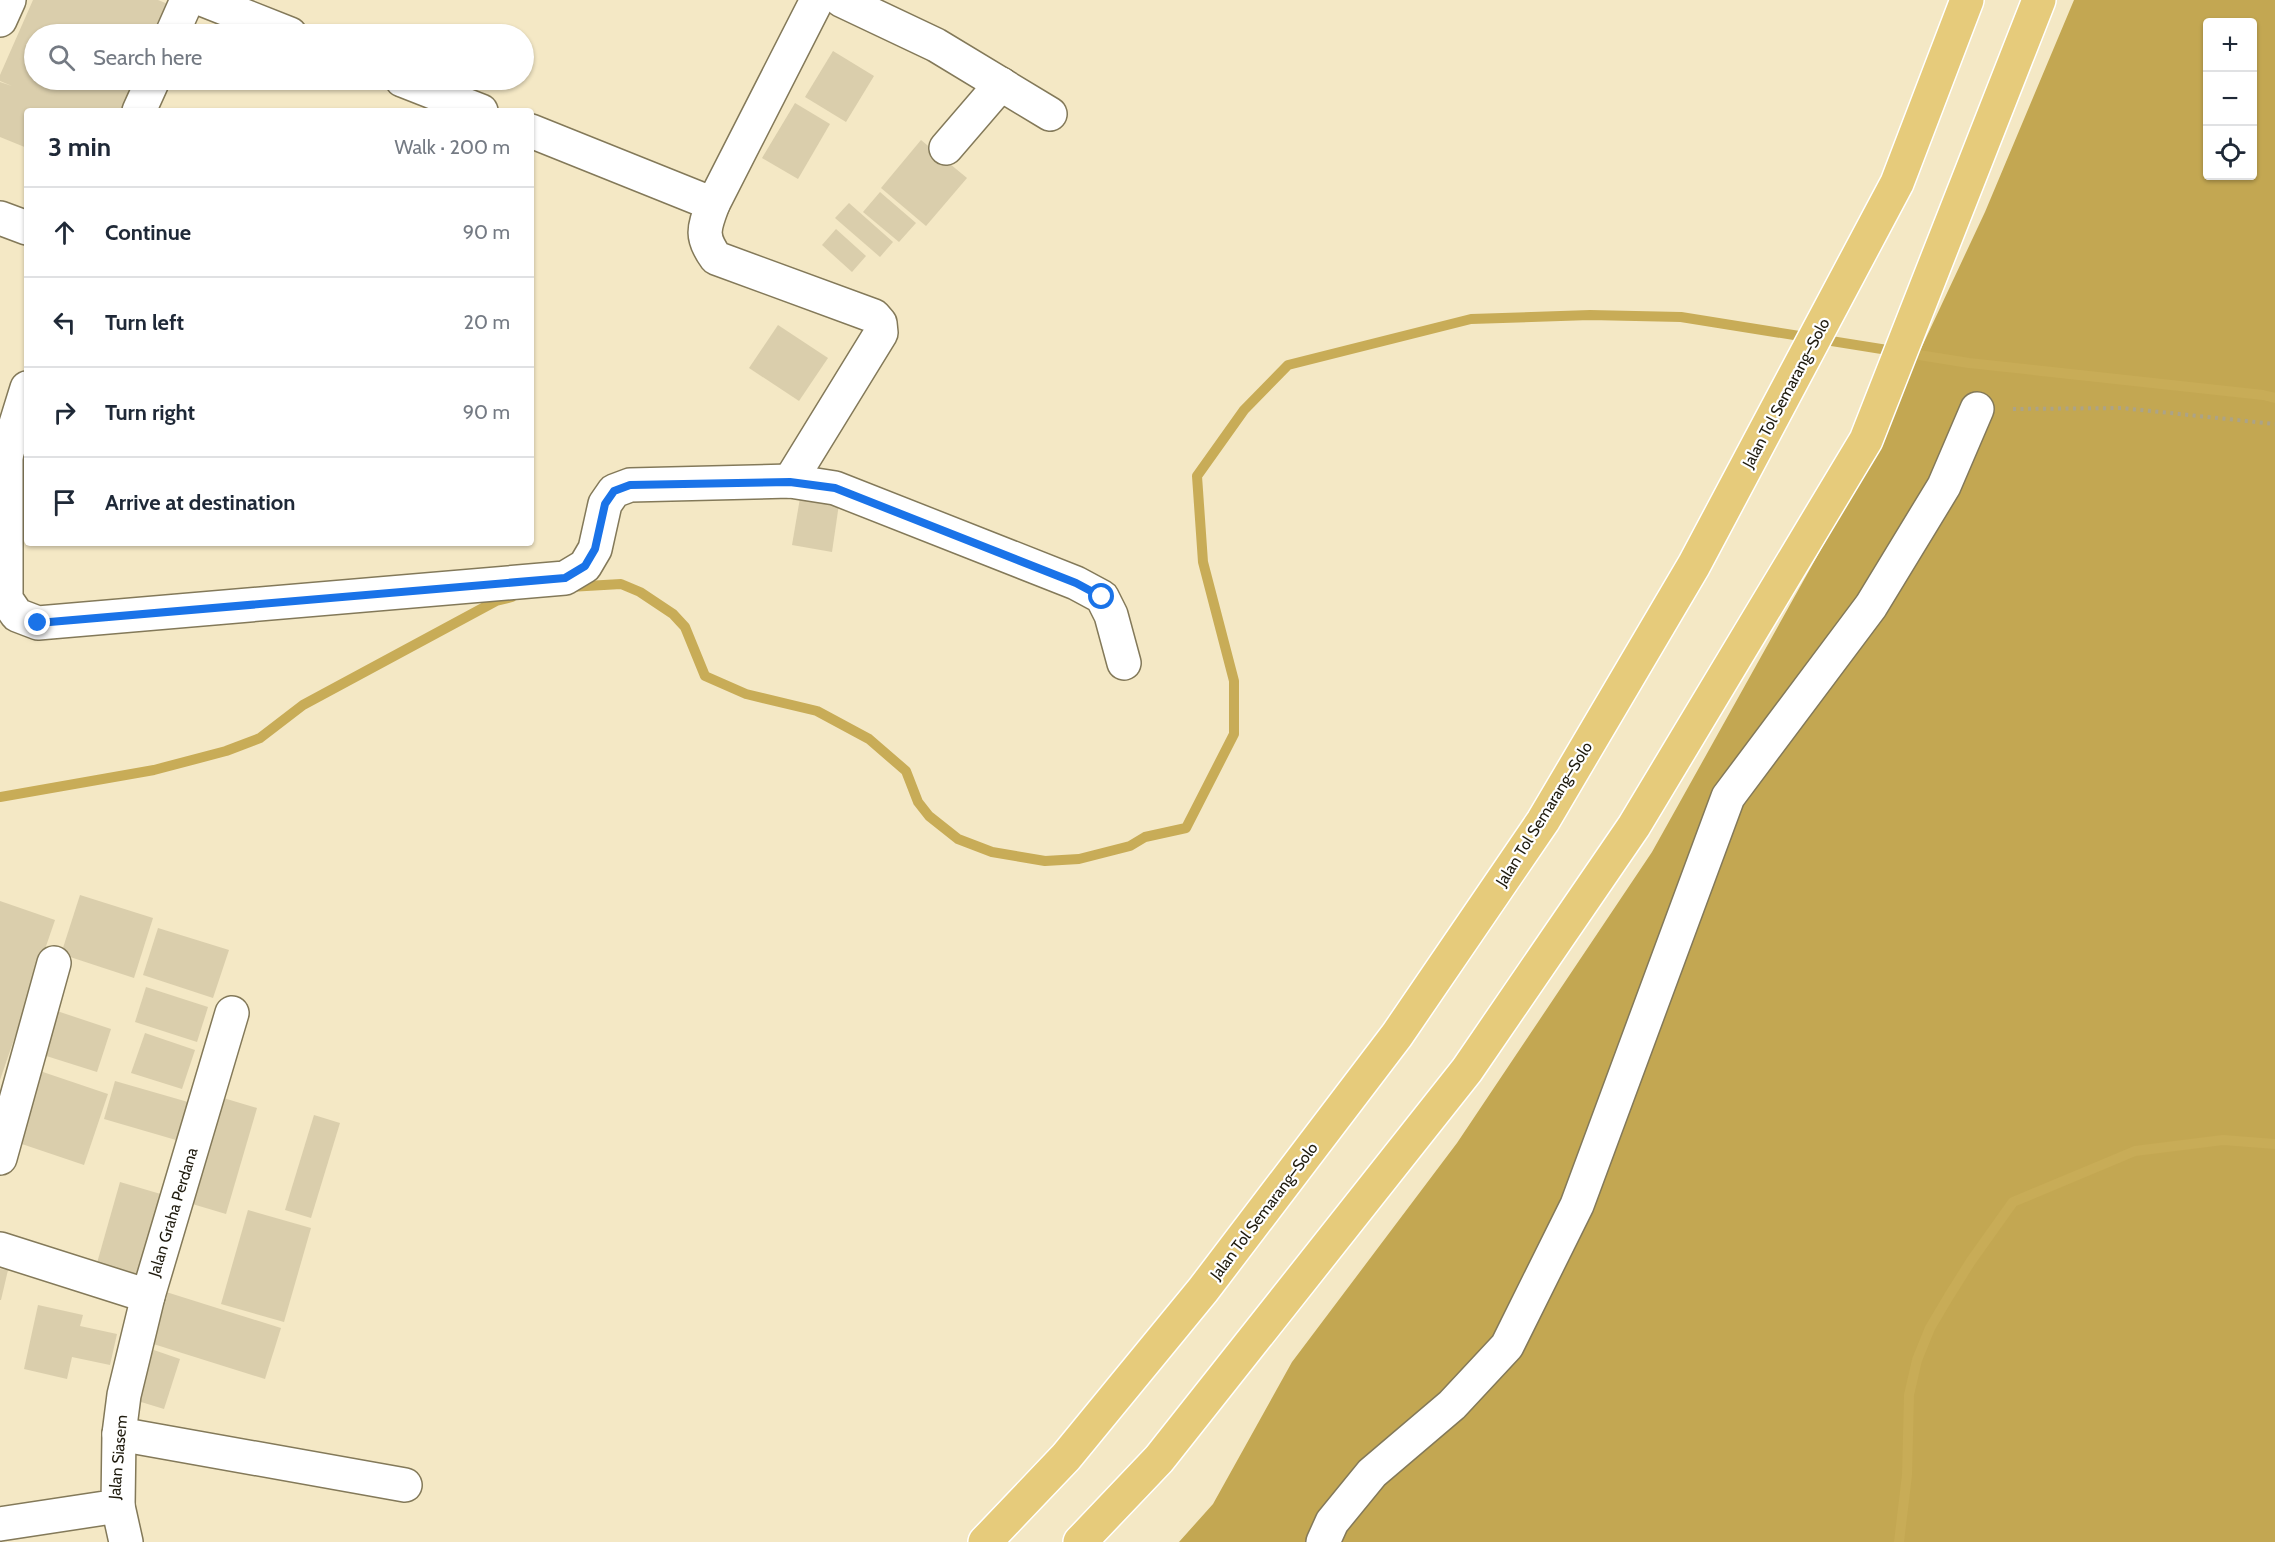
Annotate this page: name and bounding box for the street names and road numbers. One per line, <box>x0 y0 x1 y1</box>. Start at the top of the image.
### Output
street label: Jalan Tol Semarang–Solo <box>1738 315 1834 472</box>
street label: Jalan Tol Semarang–Solo <box>1491 738 1596 891</box>
street label: Jalan Tol Semarang–Solo <box>1206 1138 1322 1284</box>
street label: Jalan Graha Perdana <box>144 1145 202 1280</box>
street label: Jalan Siasem <box>105 1414 131 1501</box>

